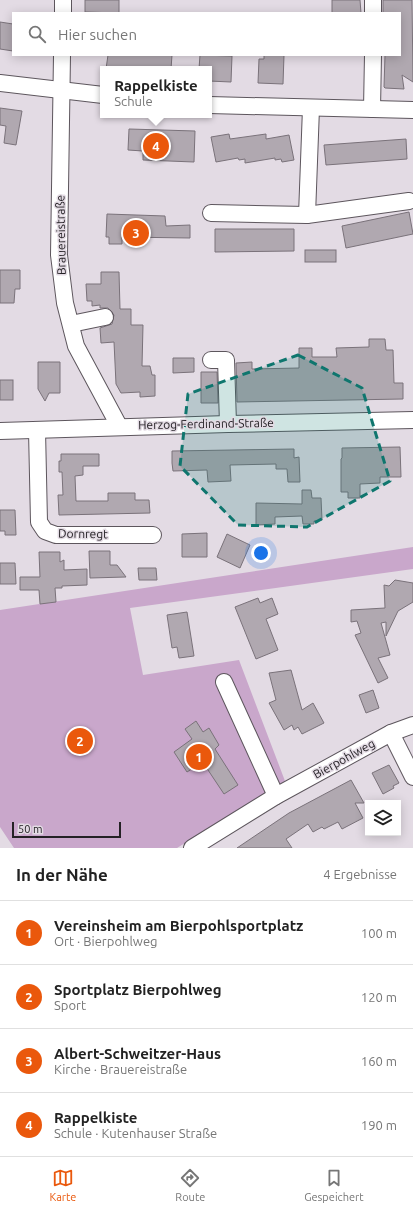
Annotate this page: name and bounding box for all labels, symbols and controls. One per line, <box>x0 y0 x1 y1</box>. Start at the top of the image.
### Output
search box <box>12 12 401 56</box>
icon: search <box>26 23 48 45</box>
text: Hier suchen <box>58 26 137 43</box>
popup <box>100 66 212 118</box>
text: Rappelkiste <box>114 77 198 94</box>
text: Schule <box>114 94 153 108</box>
pin: 4 <box>143 131 169 161</box>
street label: Brauereistraße <box>53 195 68 275</box>
pin: 3 <box>123 218 149 248</box>
street label: Herzog-Ferdinand-Straße <box>138 416 274 431</box>
street label: Dornregt <box>58 527 108 540</box>
your location <box>251 543 271 563</box>
pin: 2 <box>67 726 93 756</box>
street label: Bierpohlweg <box>311 736 377 781</box>
pin: 1 <box>186 742 212 772</box>
map controls <box>365 800 401 836</box>
button: layers <box>365 800 401 836</box>
scale bar <box>12 820 121 839</box>
text: 50 m <box>18 823 42 835</box>
text: In der Nähe <box>16 865 108 884</box>
text: 4 Ergebnisse <box>323 867 397 881</box>
text: Vereinsheim am Bierpohlsportplatz <box>54 917 303 934</box>
text: 1 <box>25 926 33 940</box>
text: 100 m <box>361 926 397 940</box>
text: Ort · Bierpohlweg <box>54 934 158 948</box>
text: Sportplatz Bierpohlweg <box>54 981 222 998</box>
text: 2 <box>25 990 33 1004</box>
text: 120 m <box>361 990 397 1004</box>
text: Sport <box>54 998 86 1012</box>
text: Albert-Schweitzer-Haus <box>54 1045 221 1062</box>
text: 3 <box>25 1054 33 1068</box>
text: 160 m <box>361 1054 397 1068</box>
text: Kirche · Brauereistraße <box>54 1062 187 1076</box>
text: Rappelkiste <box>54 1109 137 1126</box>
text: 4 <box>25 1118 33 1132</box>
text: 190 m <box>361 1118 397 1132</box>
text: Schule · Kutenhauser Straße <box>54 1126 217 1140</box>
tab: Karte <box>49 1167 76 1203</box>
tab: Route <box>175 1167 205 1203</box>
tab: Gespeichert <box>304 1167 364 1203</box>

